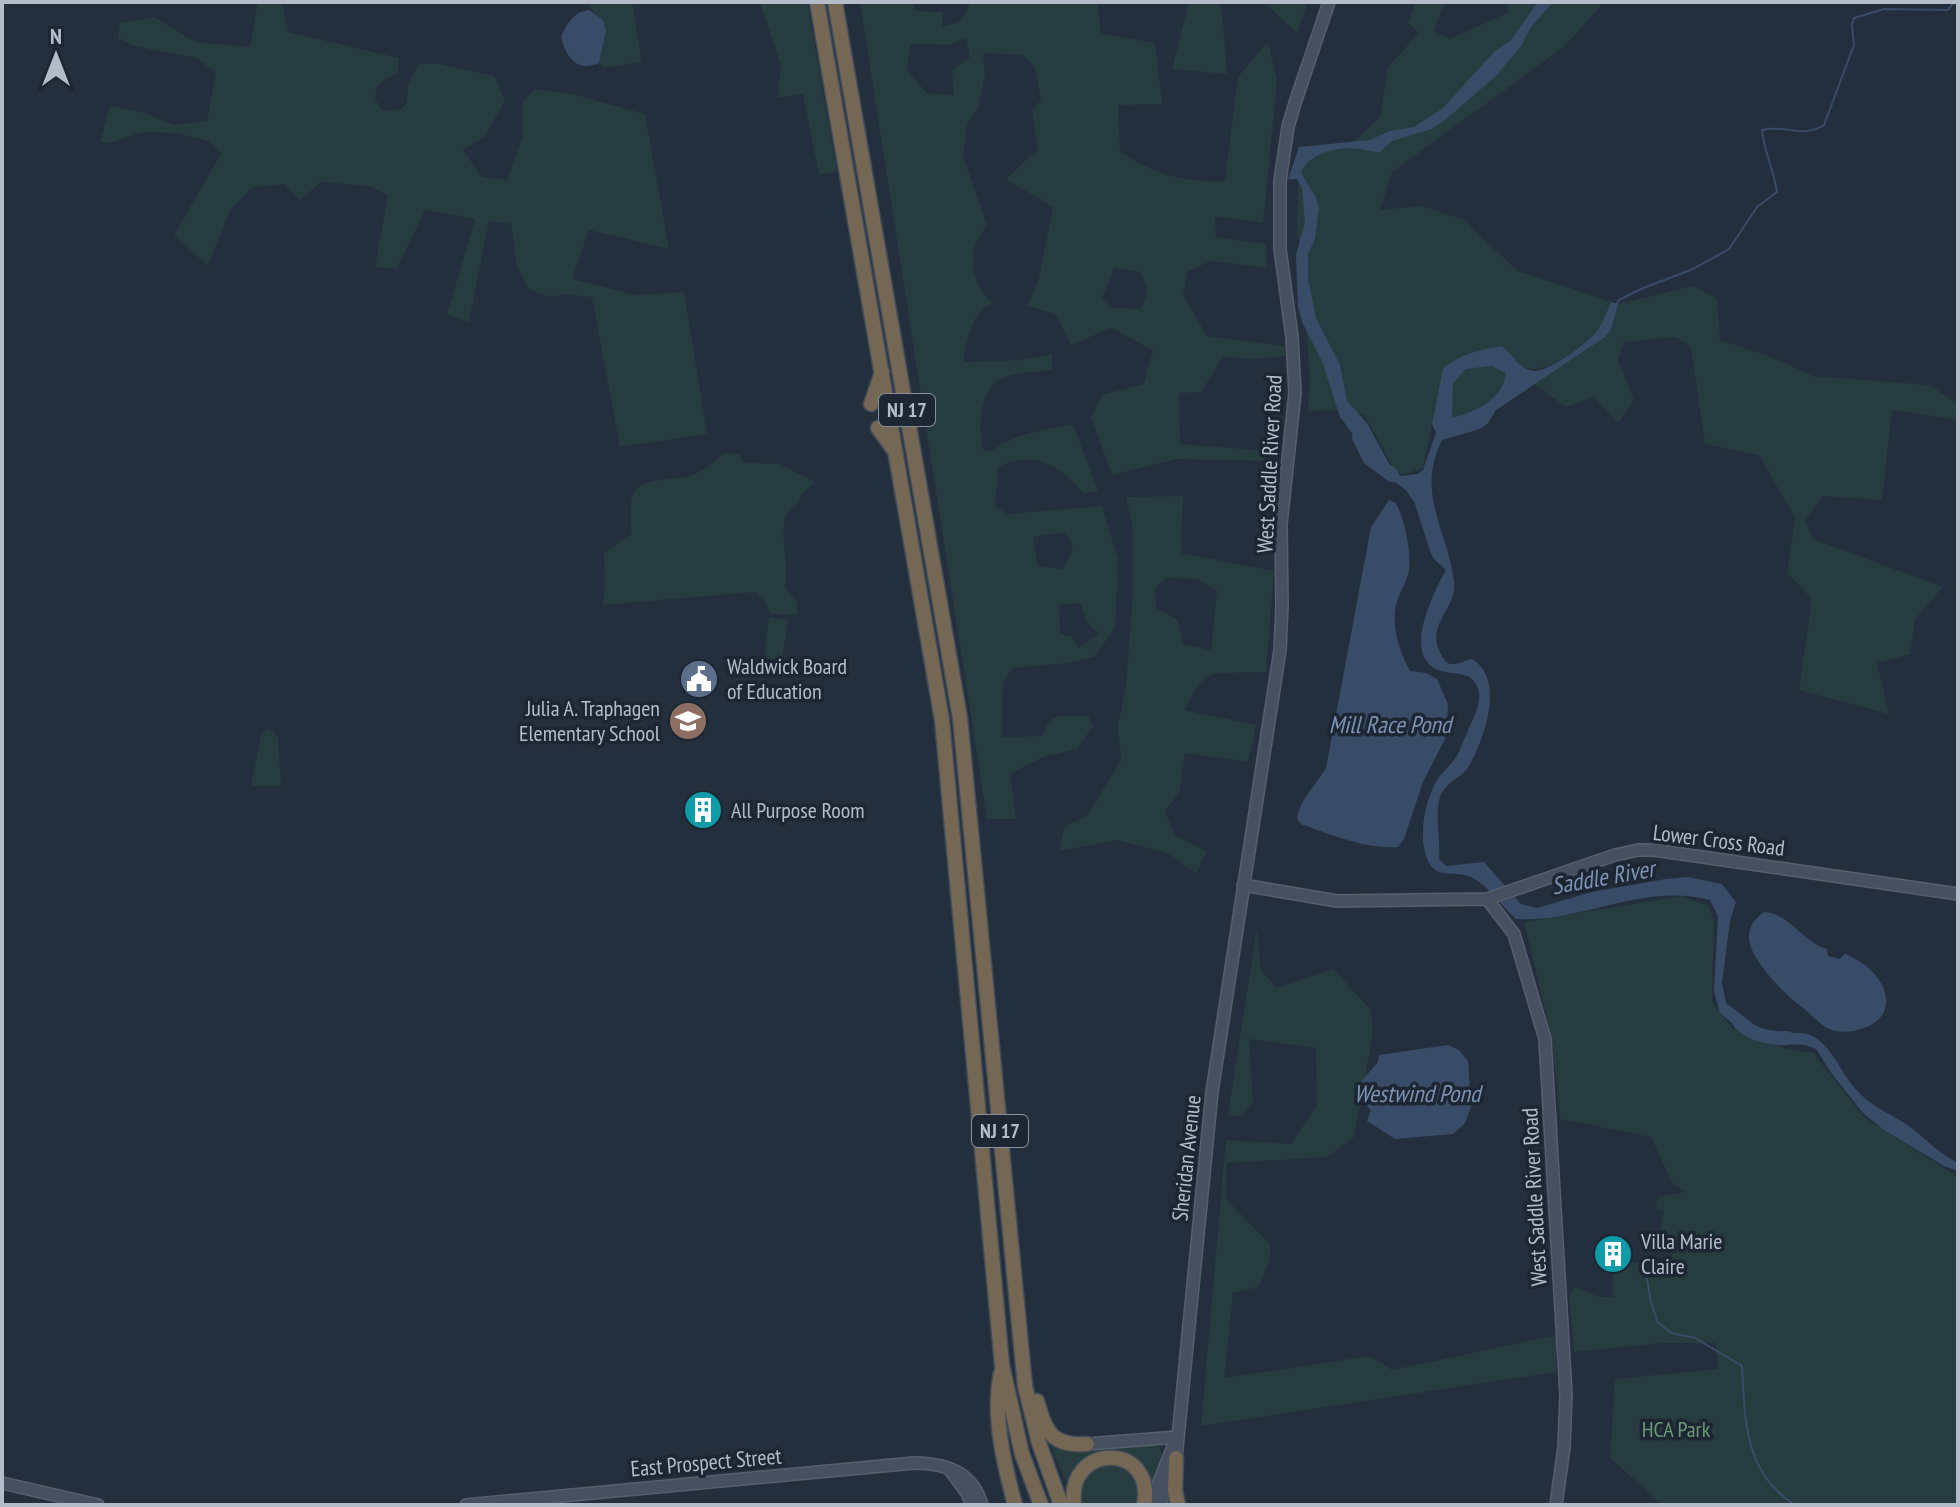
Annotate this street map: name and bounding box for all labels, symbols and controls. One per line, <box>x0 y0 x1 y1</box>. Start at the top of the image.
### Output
north arrow <box>16 16 96 96</box>
text: N <box>50 22 62 50</box>
street label: West Saddle River Road <box>1250 374 1288 554</box>
road number: NJ 17 <box>879 394 935 426</box>
place label: Waldwick Board of Education <box>727 652 847 705</box>
public building icon: Waldwick Board of Education <box>678 658 720 700</box>
place label: Julia A. Traphagen Elementary School <box>519 694 661 747</box>
school or university icon: Julia A. Traphagen Elementary School <box>667 700 709 742</box>
water label: Mill Race Pond <box>1329 709 1455 740</box>
building icon: All Purpose Room <box>682 789 724 831</box>
place label: All Purpose Room <box>731 796 865 824</box>
street label: Lower Cross Road <box>1652 818 1786 862</box>
water label: Saddle River <box>1549 852 1660 901</box>
water label: Westwind Pond <box>1354 1078 1484 1109</box>
street label: Sheridan Avenue <box>1165 1094 1207 1222</box>
street label: West Saddle River Road <box>1515 1107 1553 1287</box>
road number: NJ 17 <box>972 1115 1028 1147</box>
place label: Villa Marie Claire <box>1640 1227 1722 1280</box>
building icon: Villa Marie Claire <box>1592 1233 1634 1275</box>
park label: HCA Park <box>1642 1415 1711 1443</box>
street label: East Prospect Street <box>629 1441 783 1483</box>

